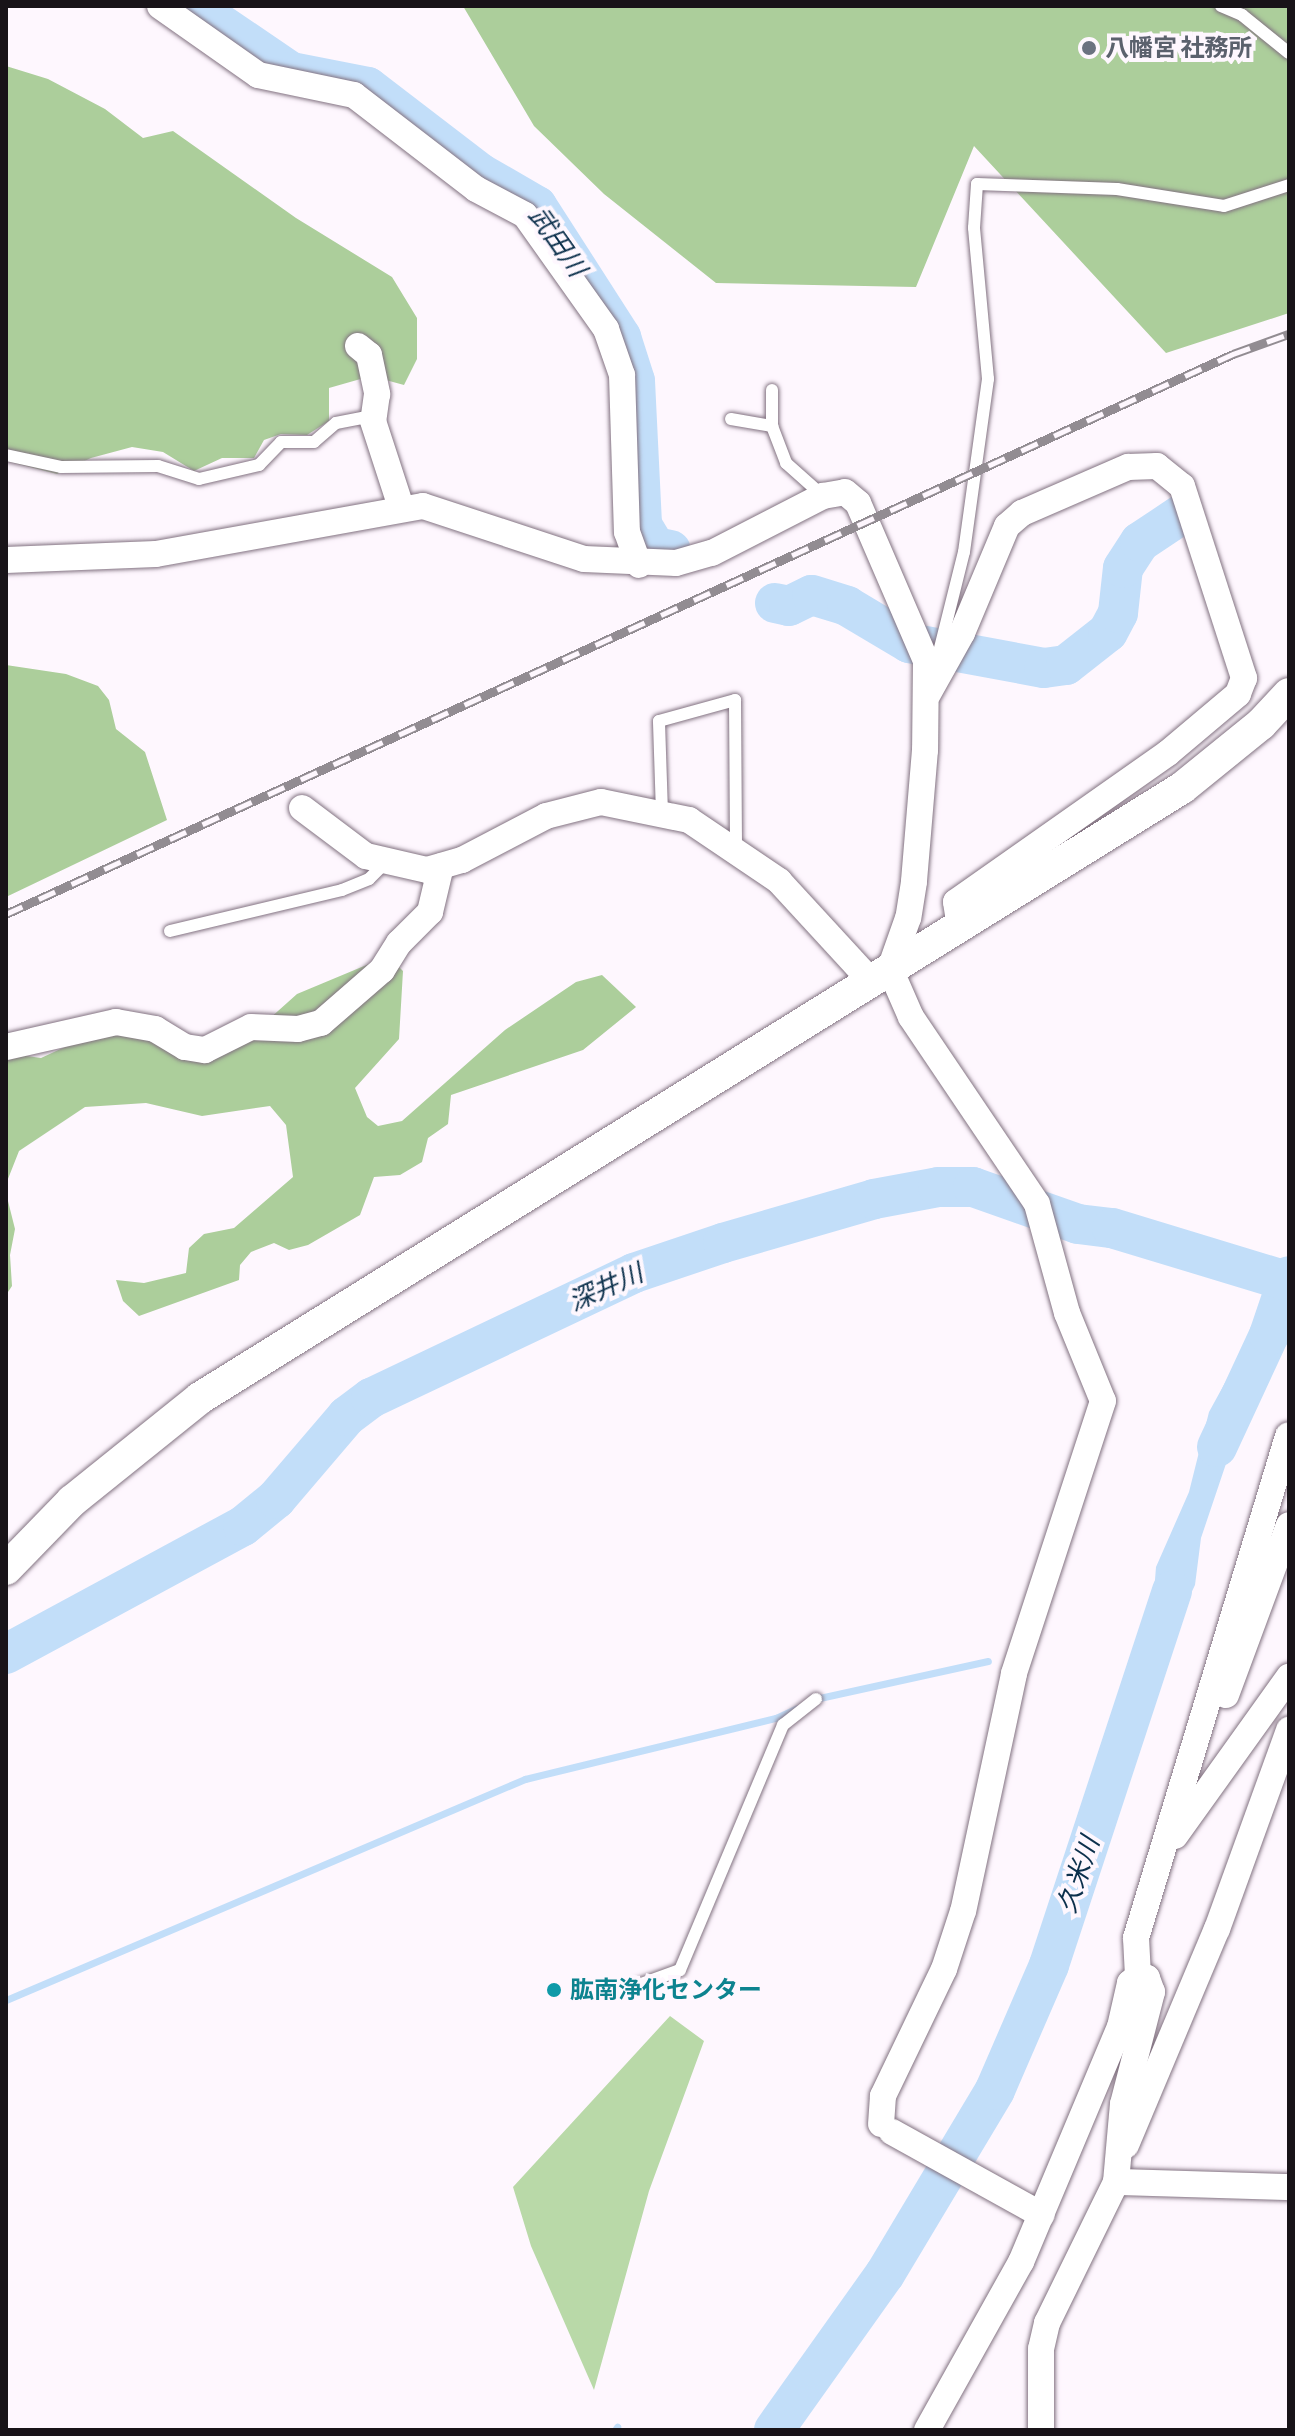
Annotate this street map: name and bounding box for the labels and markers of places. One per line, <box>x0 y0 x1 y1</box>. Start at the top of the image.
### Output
place label: 八幡宮 社務所 <box>1105 34 1252 62</box>
marker: 八幡宮 社務所 <box>1080 39 1098 57</box>
place label: 肱南浄化センター <box>570 1976 762 2004</box>
marker: 肱南浄化センター <box>545 1981 563 1999</box>

